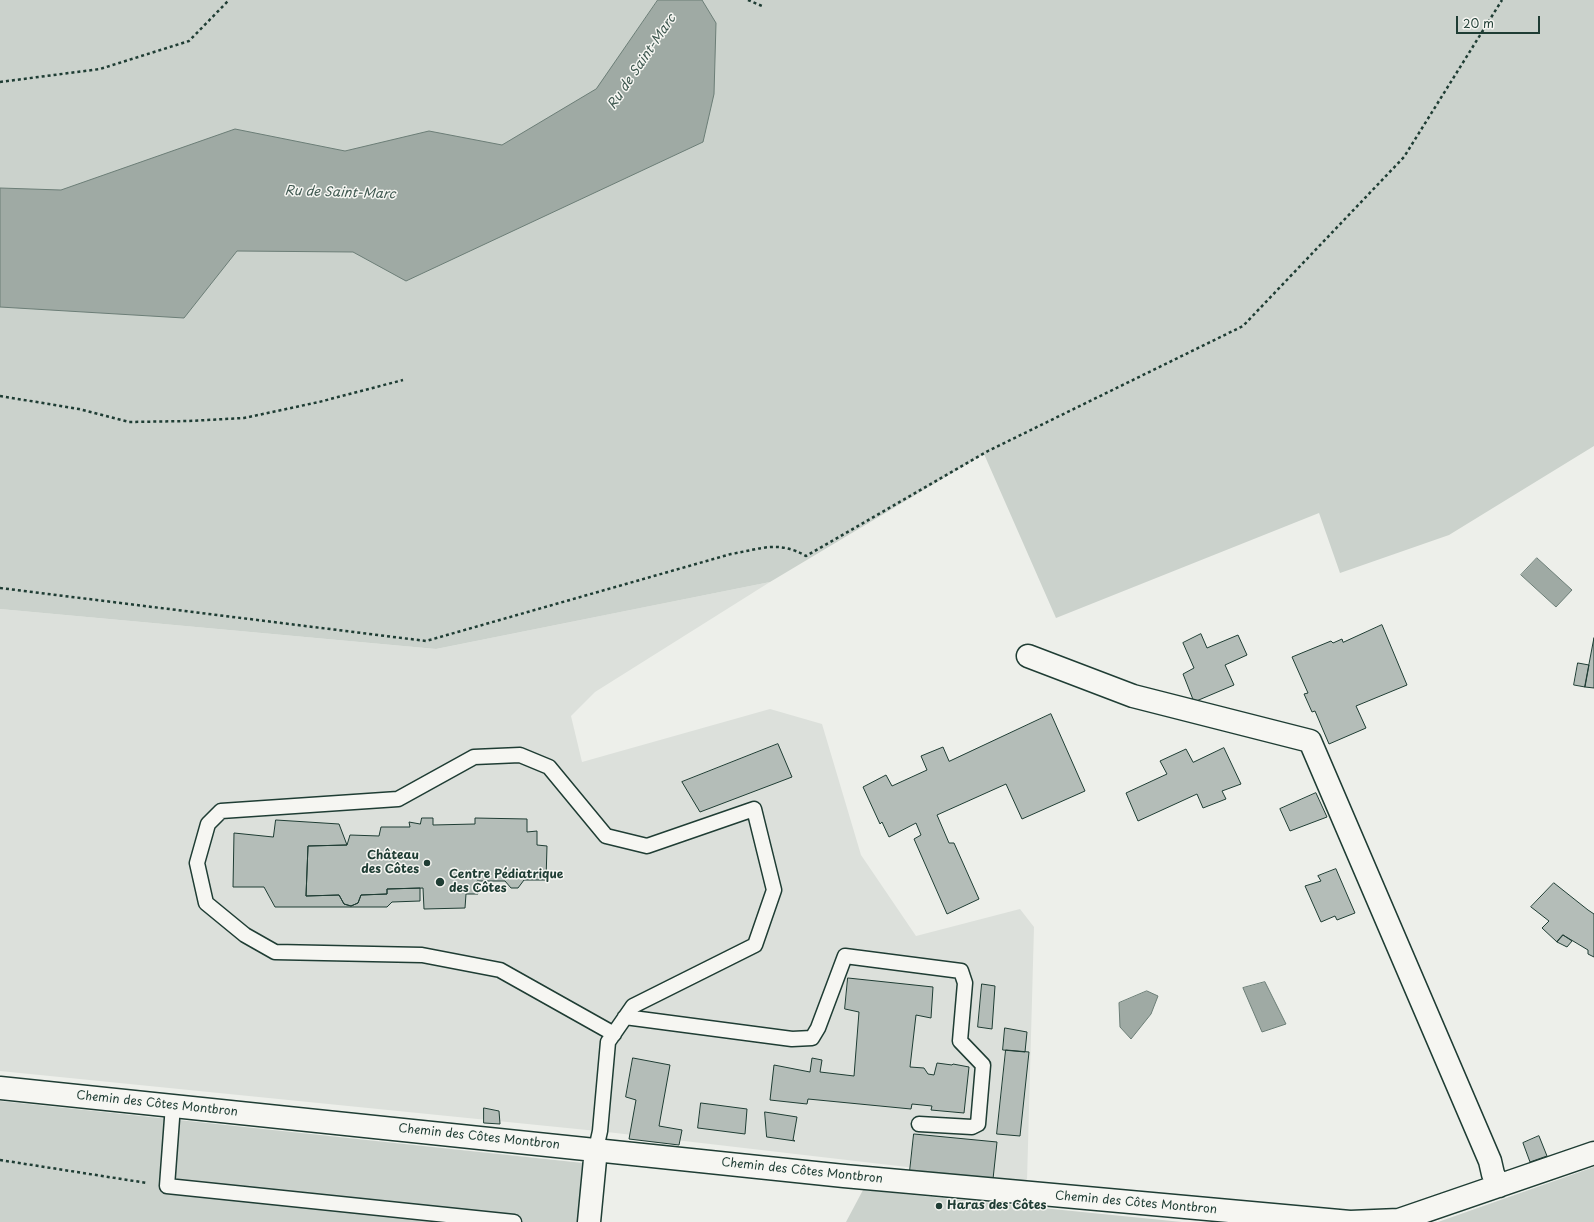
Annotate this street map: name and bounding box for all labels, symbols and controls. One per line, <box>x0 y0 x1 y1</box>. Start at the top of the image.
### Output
scale bar <box>1458 8 1542 34</box>
water label: Ru de Saint-Marc <box>605 12 679 112</box>
text: 20 m <box>1463 14 1494 32</box>
water label: Ru de Saint-Marc <box>284 183 396 203</box>
place label: Château des Côtes <box>361 849 419 877</box>
marker: Château des Côtes <box>422 858 432 868</box>
place label: Centre Pédiatrique des Côtes <box>449 868 563 896</box>
marker: Centre Pédiatrique des Côtes <box>434 876 446 888</box>
street label: Chemin des Côtes Montbron <box>75 1088 239 1120</box>
street label: Chemin des Côtes Montbron <box>397 1121 561 1153</box>
street label: Chemin des Côtes Montbron <box>720 1155 884 1187</box>
street label: Chemin des Côtes Montbron <box>1054 1189 1218 1217</box>
place label: Haras des Côtes <box>947 1199 1046 1213</box>
marker: Haras des Côtes <box>934 1201 944 1211</box>

